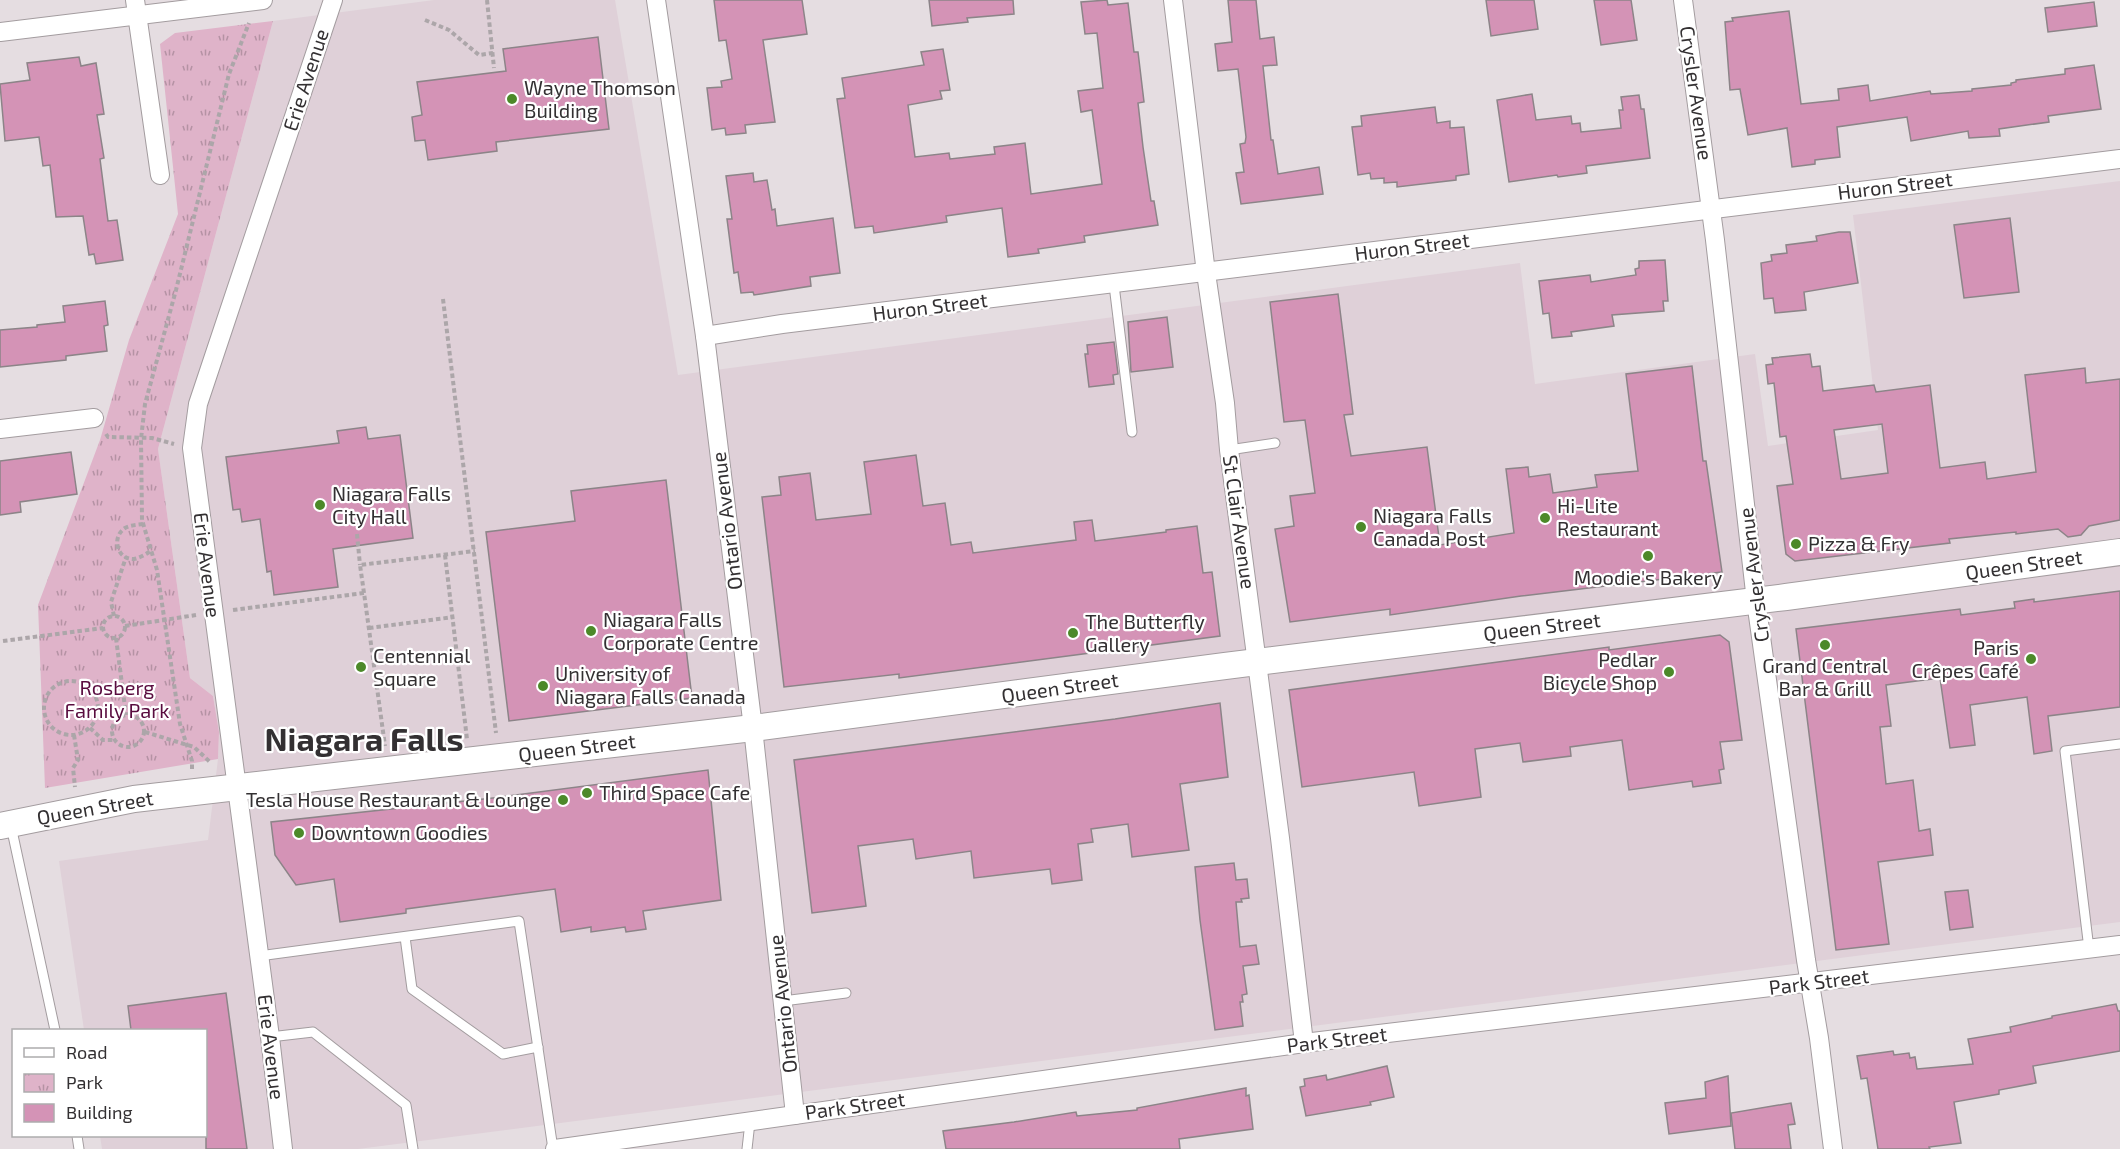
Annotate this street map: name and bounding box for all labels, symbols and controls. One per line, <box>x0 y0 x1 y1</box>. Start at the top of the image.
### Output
street label: Crysler Avenue <box>1676 24 1718 162</box>
street label: Erie Avenue <box>277 26 333 134</box>
place label: Wayne Thomson Building <box>524 75 676 122</box>
marker: Wayne Thomson Building <box>505 92 519 106</box>
street label: Huron Street <box>1836 166 1954 204</box>
street label: Huron Street <box>1353 227 1471 265</box>
street label: Huron Street <box>871 287 989 325</box>
street label: Ontario Avenue <box>706 451 746 592</box>
street label: St Clair Avenue <box>1219 453 1261 590</box>
place label: Niagara Falls City Hall <box>332 481 451 528</box>
place label: Hi-Lite Restaurant <box>1557 493 1659 540</box>
marker: Niagara Falls City Hall <box>313 498 327 512</box>
place label: Niagara Falls Canada Post <box>1373 503 1492 550</box>
street label: Crysler Avenue <box>1733 506 1773 644</box>
street label: Erie Avenue <box>190 511 226 619</box>
marker: Hi-Lite Restaurant <box>1538 511 1552 525</box>
marker: Niagara Falls Canada Post <box>1354 520 1368 534</box>
place label: Pizza & Fry <box>1808 531 1910 555</box>
marker: Pizza & Fry <box>1789 537 1803 551</box>
street label: Queen Street <box>1964 544 2084 584</box>
marker: Moodie's Bakery <box>1641 549 1655 563</box>
place label: Moodie's Bakery <box>1574 565 1723 589</box>
place label: Niagara Falls Corporate Centre <box>603 607 758 654</box>
street label: Queen Street <box>1482 607 1602 645</box>
place label: The Butterfly Gallery <box>1085 609 1205 656</box>
marker: Niagara Falls Corporate Centre <box>584 624 598 638</box>
marker: The Butterfly Gallery <box>1066 626 1080 640</box>
place label: Paris Crêpes Café <box>1912 635 2019 682</box>
marker: Grand Central Bar & Grill <box>1818 638 1832 652</box>
place label: Centennial Square <box>373 643 470 690</box>
place label: Pedlar Bicycle Shop <box>1543 647 1657 694</box>
marker: Paris Crêpes Café <box>2024 652 2038 666</box>
place label: Grand Central Bar & Grill <box>1762 653 1888 700</box>
marker: Centennial Square <box>354 660 368 674</box>
place label: University of Niagara Falls Canada <box>555 661 746 708</box>
marker: Pedlar Bicycle Shop <box>1662 665 1676 679</box>
street label: Queen Street <box>1000 667 1120 707</box>
park label: Rosberg Family Park <box>65 675 169 722</box>
marker: University of Niagara Falls Canada <box>536 679 550 693</box>
district label: Niagara Falls <box>265 719 463 757</box>
street label: Queen Street <box>517 728 637 766</box>
place label: Third Space Cafe <box>599 780 750 804</box>
street label: Queen Street <box>35 785 155 829</box>
marker: Third Space Cafe <box>580 786 594 800</box>
place label: Tesla House Restaurant & Lounge <box>246 787 551 811</box>
marker: Tesla House Restaurant & Lounge <box>556 793 570 807</box>
place label: Downtown Goodies <box>311 820 488 844</box>
marker: Downtown Goodies <box>292 826 306 840</box>
street label: Ontario Avenue <box>763 934 801 1074</box>
street label: Park Street <box>1767 963 1871 999</box>
street label: Erie Avenue <box>254 993 290 1101</box>
street label: Park Street <box>1285 1021 1389 1057</box>
legend <box>12 1029 207 1137</box>
text: Road <box>66 1041 107 1063</box>
text: Park <box>66 1071 103 1093</box>
street label: Park Street <box>803 1086 907 1124</box>
text: Building <box>66 1101 133 1123</box>

